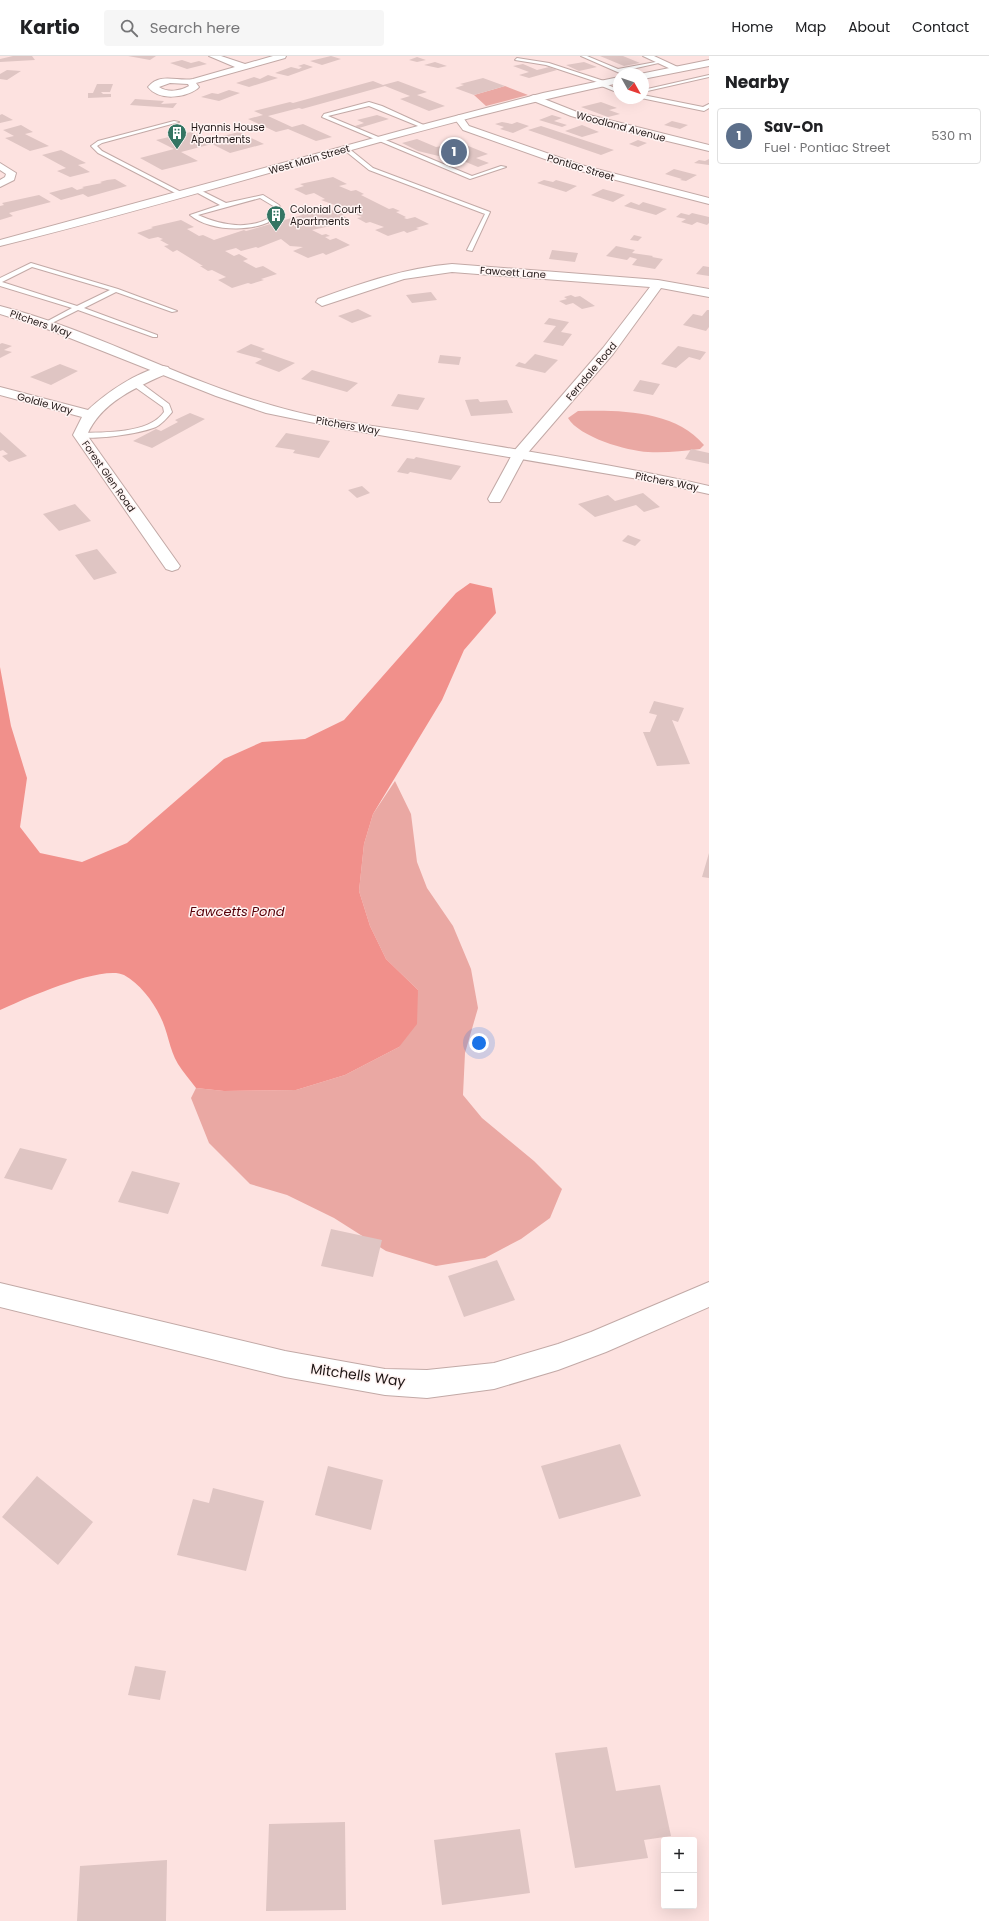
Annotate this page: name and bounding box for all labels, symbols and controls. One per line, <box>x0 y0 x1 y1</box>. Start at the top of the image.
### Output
search box <box>104 10 384 46</box>
text: Kartio <box>20 14 80 41</box>
icon: search <box>118 17 140 39</box>
text: Search here <box>150 17 240 38</box>
text: Home <box>731 17 773 37</box>
text: Map <box>795 17 826 37</box>
text: About <box>848 17 890 37</box>
text: Contact <box>912 17 969 37</box>
north arrow <box>613 68 649 104</box>
text: Nearby <box>725 70 789 94</box>
street label: Woodland Avenue <box>575 107 667 146</box>
text: Sav-On <box>764 116 823 137</box>
place label: Hyannis House Apartments <box>191 120 265 147</box>
building icon: Hyannis House Apartments <box>166 122 188 150</box>
text: 1 <box>737 126 741 145</box>
text: 530 m <box>931 126 972 145</box>
pin: 1 <box>441 137 467 167</box>
text: Fuel · Pontiac Street <box>764 138 890 157</box>
street label: West Main Street <box>267 141 352 178</box>
street label: Pontiac Street <box>545 150 617 185</box>
place label: Colonial Court Apartments <box>290 202 362 229</box>
building icon: Colonial Court Apartments <box>265 204 287 232</box>
street label: Fawcett Lane <box>480 263 546 282</box>
street label: Pitchers Way <box>8 306 74 341</box>
street label: Ferndale Road <box>562 339 620 404</box>
street label: Goldie Way <box>15 389 75 418</box>
street label: Pitchers Way <box>315 413 381 439</box>
street label: Forest Glen Road <box>78 437 139 515</box>
street label: Pitchers Way <box>634 468 700 495</box>
water label: Fawcetts Pond <box>189 902 285 921</box>
your location <box>469 1033 489 1053</box>
street label: Mitchells Way <box>309 1358 407 1392</box>
map controls <box>661 1837 697 1909</box>
button: + <box>661 1837 697 1873</box>
button: − <box>661 1873 697 1909</box>

